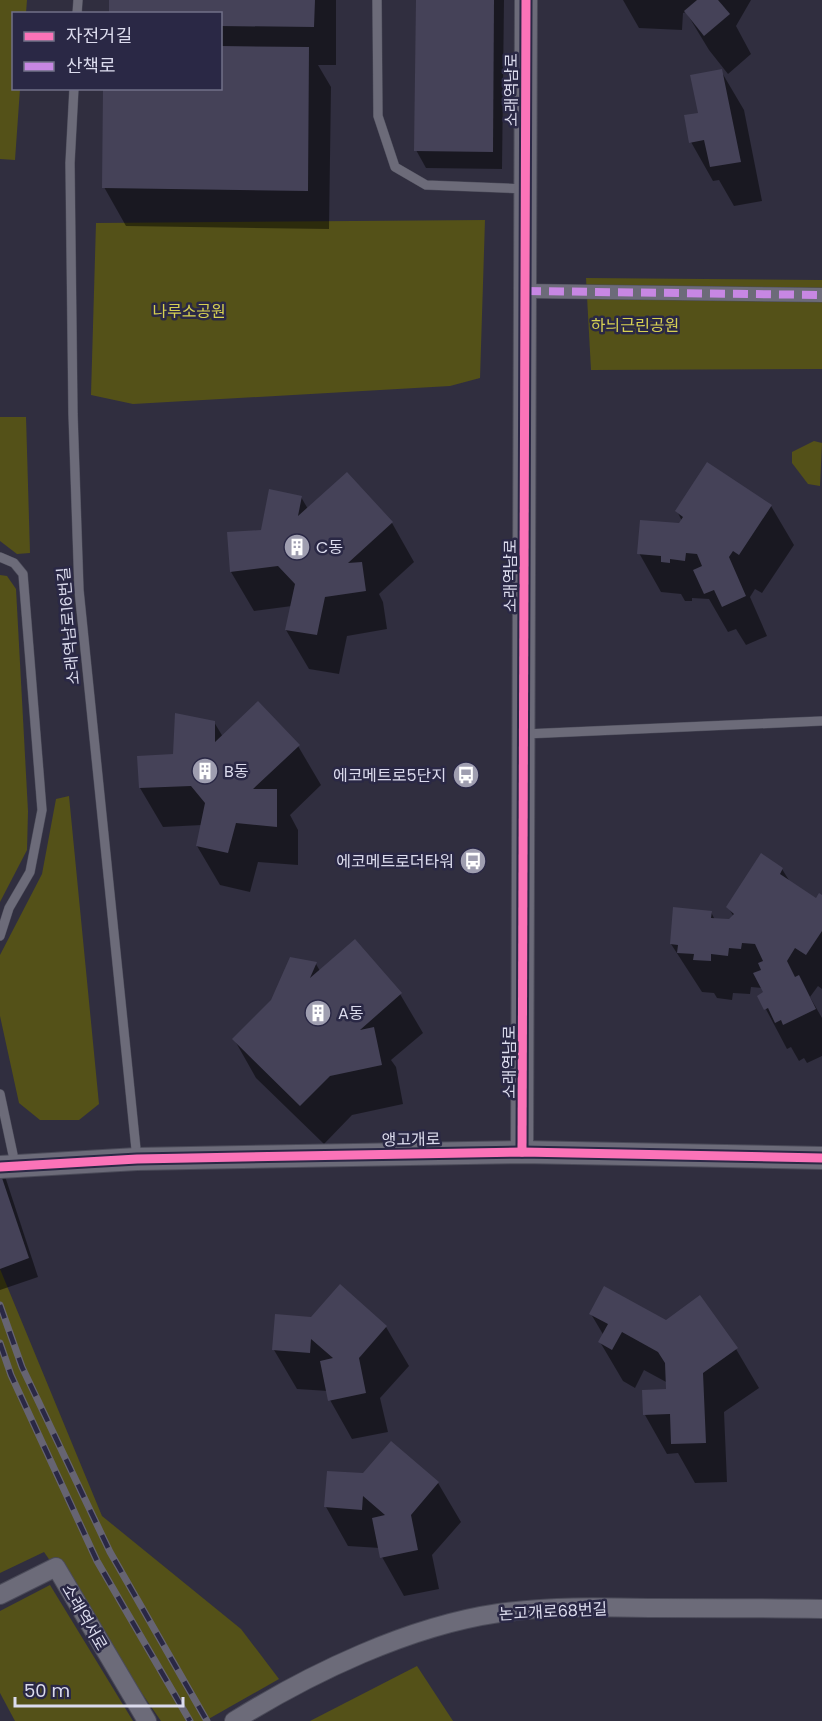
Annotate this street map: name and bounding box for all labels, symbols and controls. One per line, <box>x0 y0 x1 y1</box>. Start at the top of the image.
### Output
legend <box>12 12 222 90</box>
text: 자전거길 <box>66 23 132 48</box>
text: 산책로 <box>66 53 116 78</box>
street label: 소래역남로 <box>500 53 523 127</box>
park label: 나루소공원 <box>152 300 226 323</box>
park label: 하늬근린공원 <box>591 314 679 337</box>
building icon: C동 <box>282 532 312 562</box>
place label: C동 <box>316 536 343 559</box>
street label: 소래역남로 <box>499 539 522 613</box>
street label: 소래역남로16번길 <box>52 566 85 686</box>
building icon: B동 <box>190 756 220 786</box>
place label: B동 <box>224 760 249 783</box>
bus stop icon: 에코메트로5단지 <box>451 760 481 790</box>
place label: 에코메트로5단지 <box>333 764 446 787</box>
bus stop icon: 에코메트로더타워 <box>458 846 488 876</box>
place label: 에코메트로더타워 <box>336 850 454 873</box>
building icon: A동 <box>303 998 333 1028</box>
place label: A동 <box>338 1002 364 1025</box>
street label: 소래역남로 <box>498 1025 521 1099</box>
street label: 앵고개로 <box>381 1127 441 1152</box>
street label: 소래역서로 <box>56 1580 113 1655</box>
street label: 논고개로68번길 <box>498 1597 608 1626</box>
scale bar <box>15 1670 183 1708</box>
text: 50 m <box>24 1678 70 1703</box>

